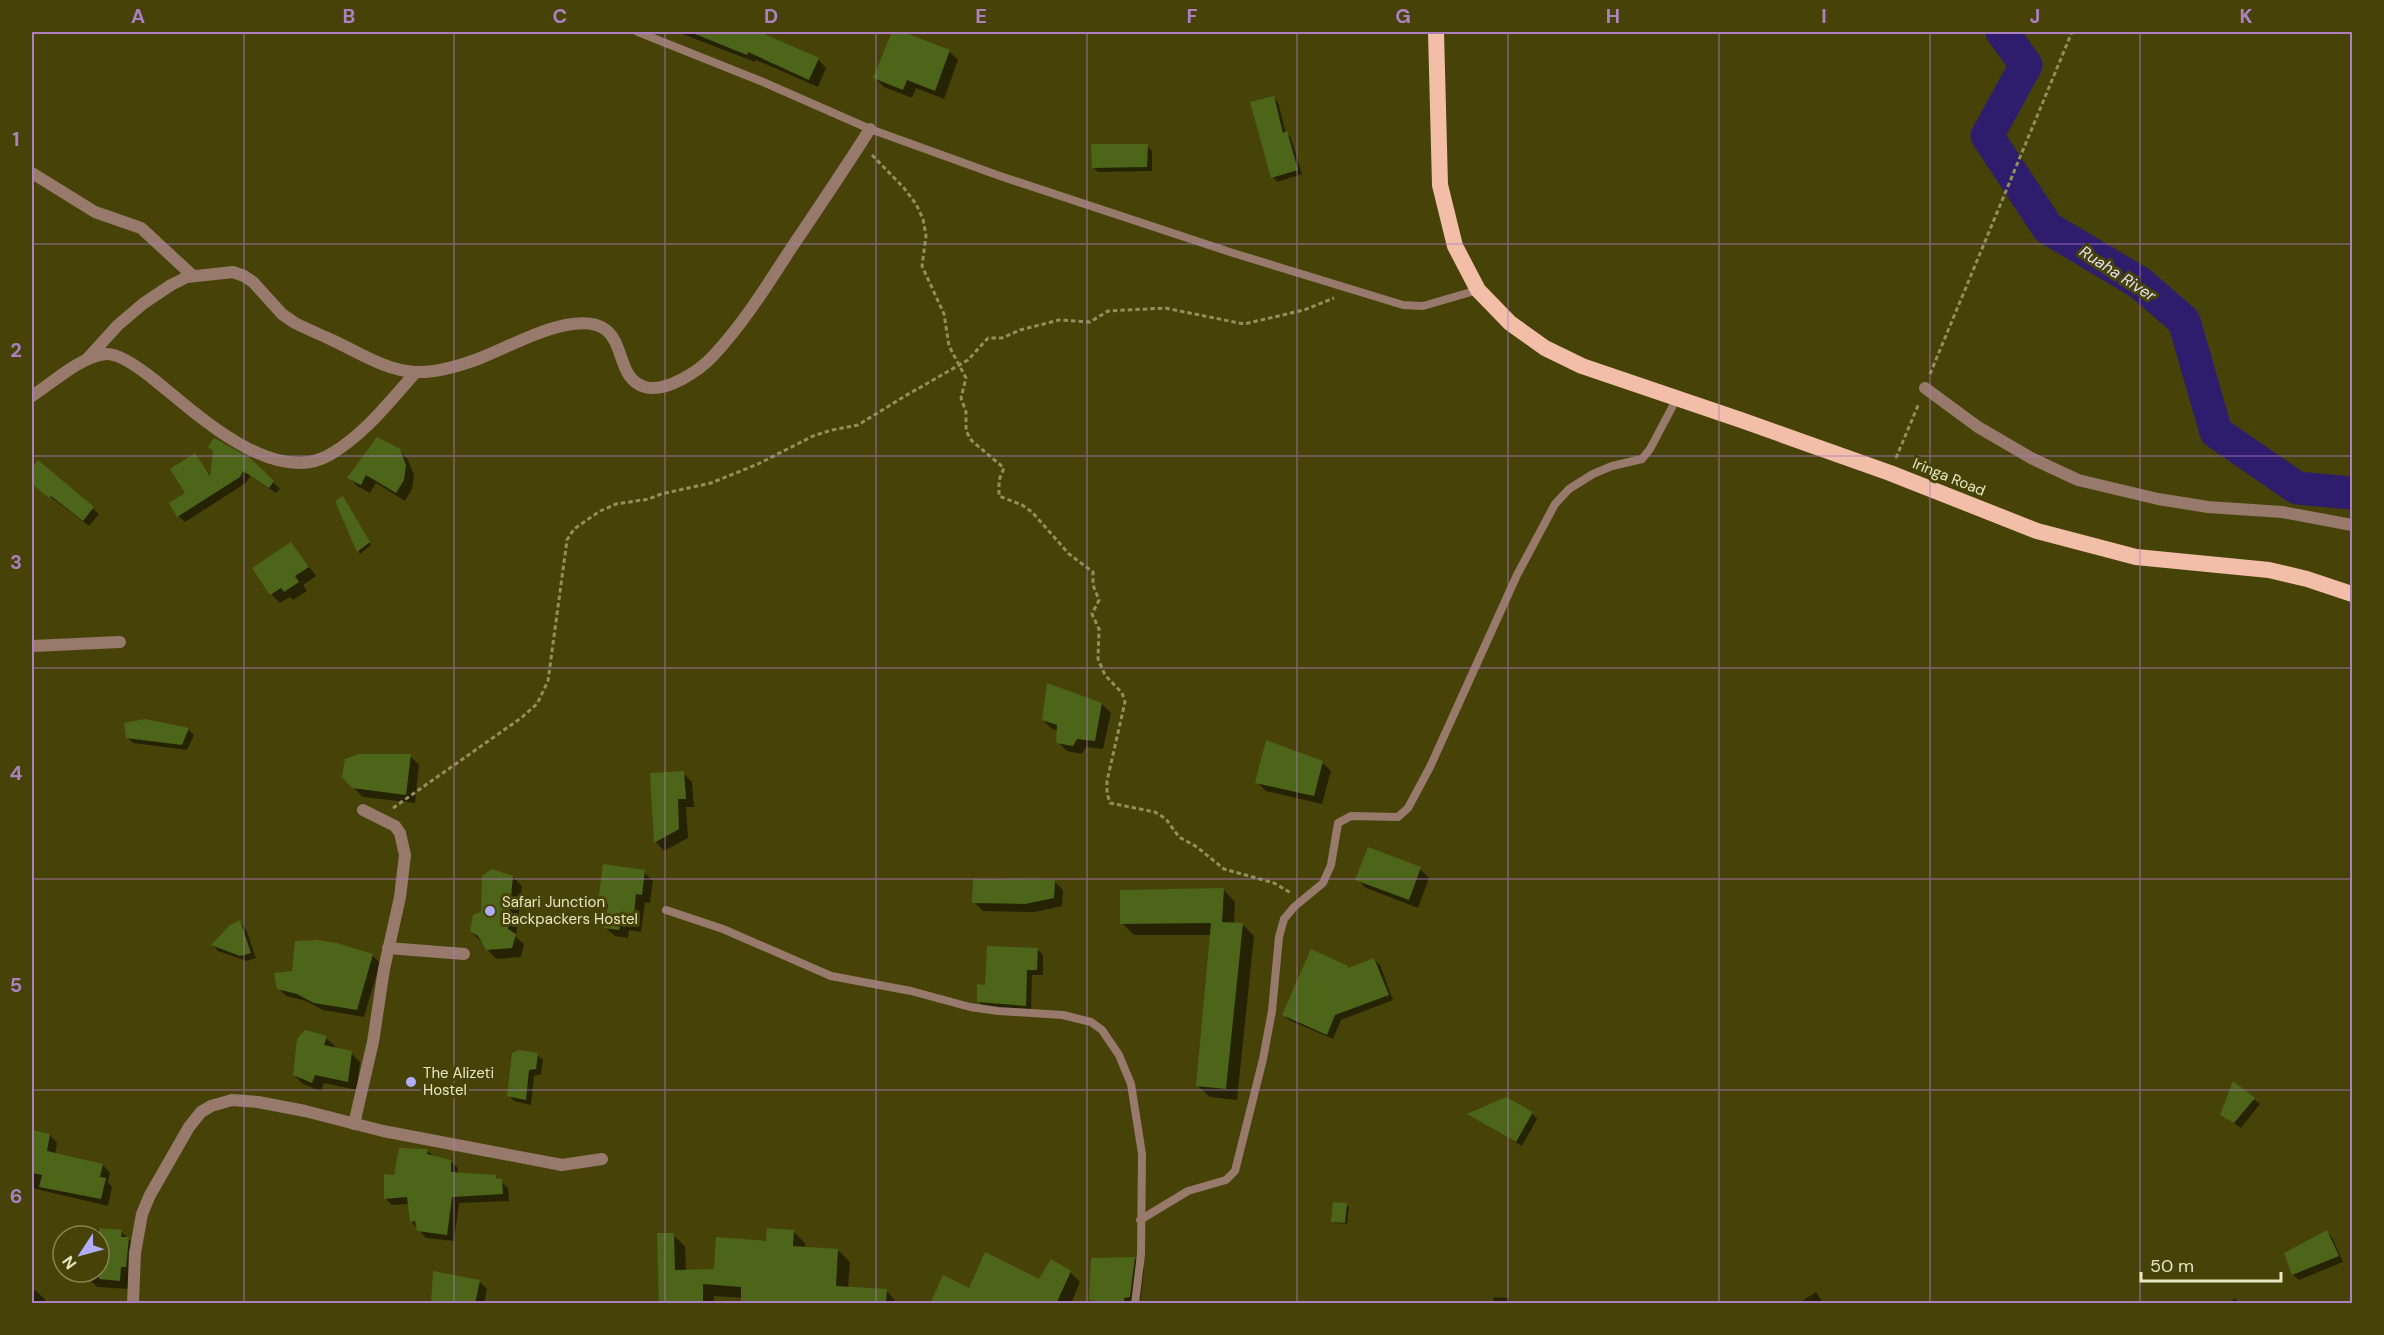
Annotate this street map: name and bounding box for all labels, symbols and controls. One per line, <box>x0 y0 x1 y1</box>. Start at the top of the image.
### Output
text: A <box>131 3 145 29</box>
text: B <box>343 3 355 29</box>
text: C <box>553 3 567 29</box>
text: D <box>764 3 778 29</box>
text: E <box>975 3 987 29</box>
text: F <box>1186 3 1198 29</box>
text: G <box>1395 3 1411 29</box>
text: H <box>1606 3 1620 29</box>
text: I <box>1821 3 1827 29</box>
text: J <box>2030 3 2040 29</box>
text: K <box>2239 3 2253 29</box>
text: 1 <box>12 126 20 152</box>
water label: Ruaha River <box>2076 241 2161 306</box>
text: 2 <box>10 337 22 363</box>
street label: Iringa Road <box>1910 453 1988 501</box>
text: 3 <box>10 549 22 575</box>
text: 4 <box>10 760 23 786</box>
place label: Safari Junction Backpackers Hostel <box>502 892 638 929</box>
marker: Safari Junction Backpackers Hostel <box>483 904 497 918</box>
text: 5 <box>10 972 22 998</box>
place label: The Alizeti Hostel <box>423 1063 494 1100</box>
marker: The Alizeti Hostel <box>404 1075 418 1089</box>
text: 6 <box>10 1183 22 1209</box>
north arrow <box>51 1224 111 1284</box>
scale bar <box>2141 1245 2280 1283</box>
text: N <box>57 1252 81 1273</box>
text: 50 m <box>2150 1254 2194 1278</box>

